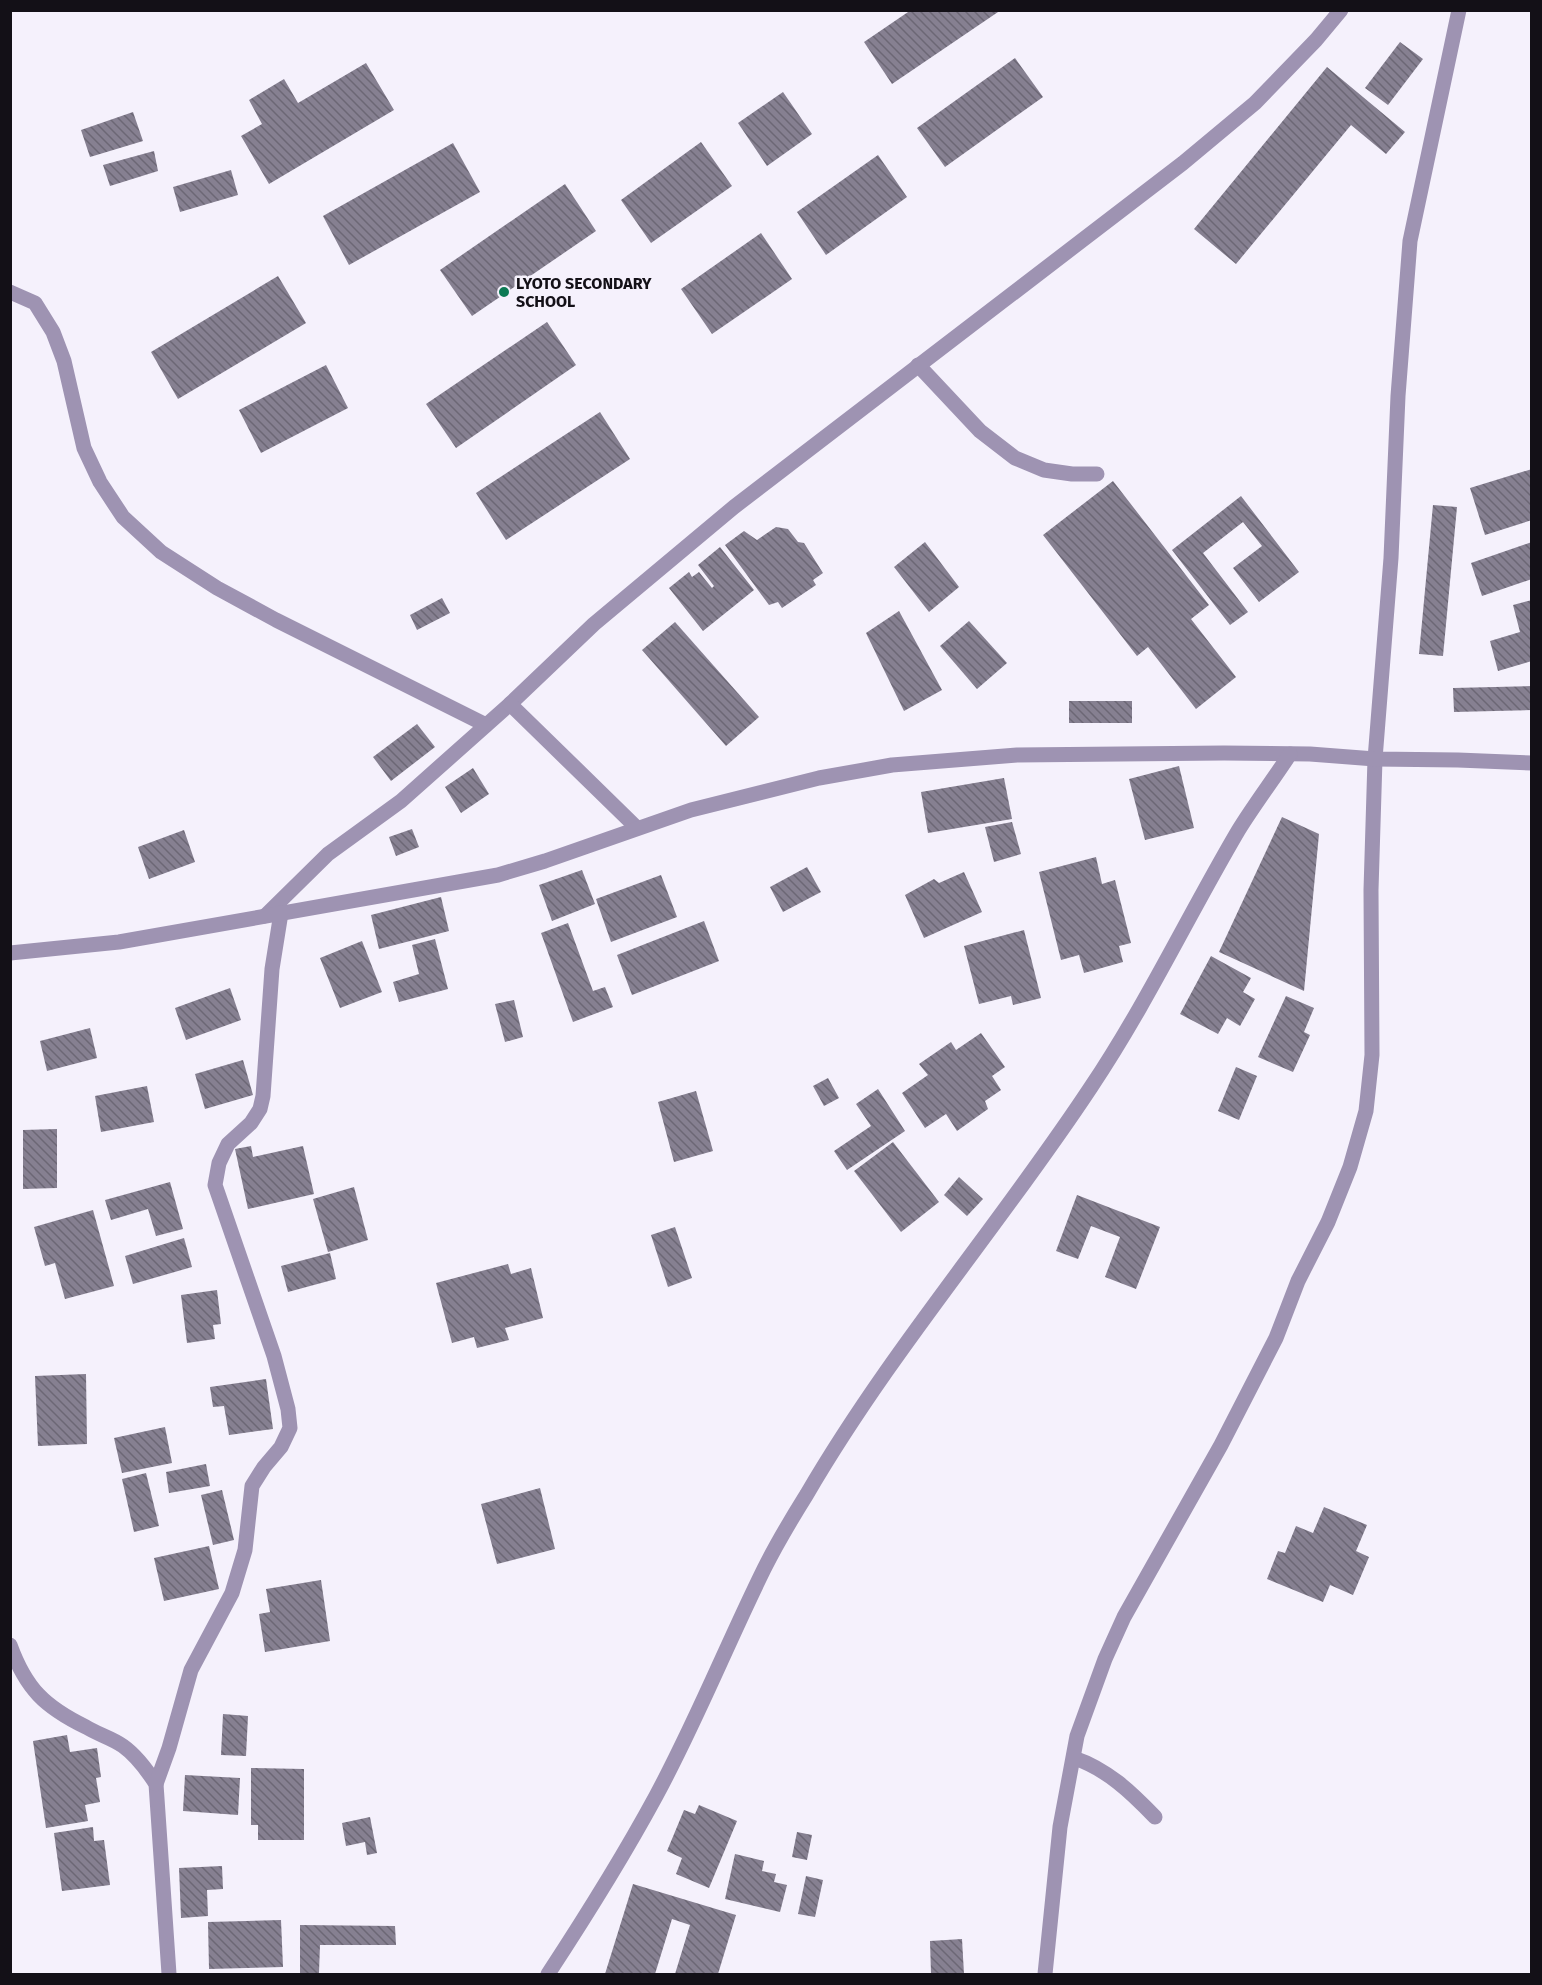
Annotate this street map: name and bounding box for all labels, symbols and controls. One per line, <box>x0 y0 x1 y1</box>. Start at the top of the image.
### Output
place label: LYOTO SECONDARY SCHOOL <box>516 274 652 311</box>
marker: LYOTO SECONDARY SCHOOL <box>497 285 511 299</box>

